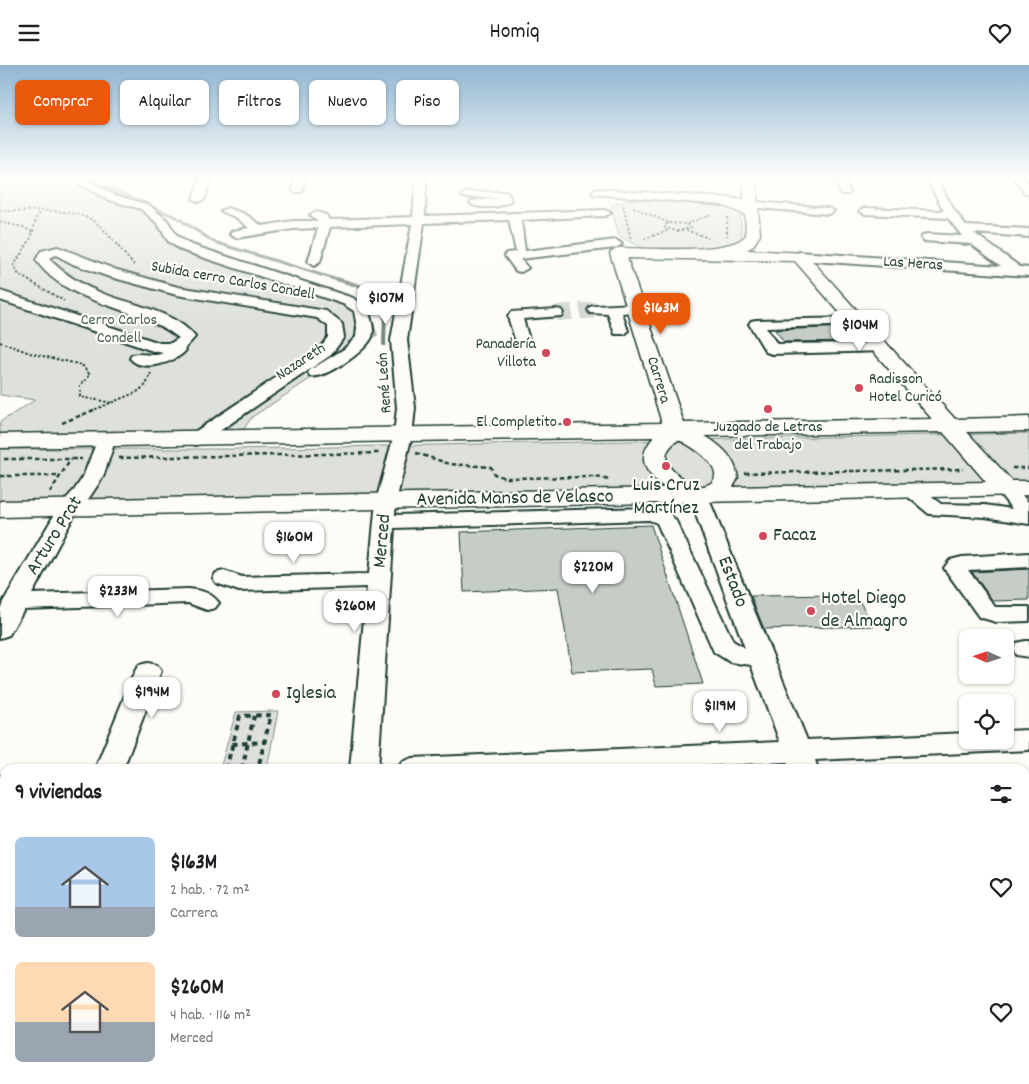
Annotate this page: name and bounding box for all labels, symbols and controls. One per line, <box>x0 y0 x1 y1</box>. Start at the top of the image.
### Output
text: Homiq <box>490 17 539 48</box>
icon: menu <box>15 19 43 47</box>
icon: heart <box>986 19 1014 47</box>
chip: Comprar <box>15 80 110 125</box>
chip: Alquilar <box>120 80 209 125</box>
chip: Filtros <box>219 80 299 125</box>
chip: Nuevo <box>309 80 386 125</box>
chip: Piso <box>396 80 459 125</box>
street label: Las Heras <box>882 250 944 278</box>
street label: Subida cerro Carlos Condell <box>149 255 317 307</box>
pin: $107M <box>351 283 421 325</box>
text: $107M <box>368 287 404 310</box>
pin: $163M <box>626 293 696 335</box>
text: $163M <box>643 297 679 320</box>
park label: Cerro Carlos Condell <box>81 309 158 350</box>
pin: $104M <box>825 309 895 352</box>
text: $104M <box>842 314 878 337</box>
place label: Panadería Villota <box>475 333 536 374</box>
street label: Nazareth <box>272 337 330 387</box>
marker: Panadería Villota <box>540 347 552 359</box>
street label: René León <box>371 352 399 414</box>
street label: Carrera <box>640 354 676 407</box>
place label: Radisson Hotel Curicó <box>869 368 942 409</box>
marker: Radisson Hotel Curicó <box>853 382 865 394</box>
marker: Juzgado de Letras del Trabajo <box>762 403 774 415</box>
place label: El Completito <box>476 411 557 434</box>
marker: El Completito <box>561 416 573 428</box>
place label: Juzgado de Letras del Trabajo <box>713 416 823 457</box>
marker: Luis Cruz Martínez <box>660 460 672 472</box>
place label: Luis Cruz Martínez <box>633 472 700 523</box>
street label: Avenida Manso de Velasco <box>416 483 614 515</box>
street label: Arturo Prat <box>20 491 90 581</box>
street label: Merced <box>367 513 399 569</box>
pin: $160M <box>259 521 329 564</box>
place label: Facaz <box>773 522 817 550</box>
text: $160M <box>275 526 313 549</box>
marker: Facaz <box>757 530 769 542</box>
pin: $220M <box>558 551 628 594</box>
street label: Estado <box>710 552 755 612</box>
text: $220M <box>573 556 613 579</box>
pin: $233M <box>83 575 153 618</box>
text: $233M <box>99 580 137 603</box>
place label: Hotel Diego de Almagro <box>821 585 908 636</box>
pin: $260M <box>320 591 390 633</box>
text: $260M <box>334 595 376 618</box>
marker: Hotel Diego de Almagro <box>805 605 817 617</box>
north arrow <box>959 629 1014 684</box>
map controls <box>959 629 1014 749</box>
pin: $194M <box>117 677 187 719</box>
place label: Iglesia <box>286 680 337 708</box>
text: $194M <box>135 681 169 704</box>
marker: Iglesia <box>270 688 282 700</box>
pin: $119M <box>685 691 755 733</box>
button: locate <box>959 694 1014 749</box>
text: $119M <box>704 695 736 718</box>
text: 9 viviendas <box>15 779 102 809</box>
icon: filters <box>987 780 1015 808</box>
text: $163M <box>170 849 217 879</box>
icon: home <box>55 857 115 917</box>
icon: heart <box>987 873 1015 901</box>
text: 2 hab. · 72 m² <box>170 879 250 902</box>
text: Carrera <box>170 902 218 925</box>
text: $260M <box>170 974 224 1004</box>
icon: home <box>55 982 115 1042</box>
icon: heart <box>987 998 1015 1026</box>
text: 4 hab. · 116 m² <box>170 1004 251 1027</box>
text: Merced <box>170 1027 213 1050</box>

